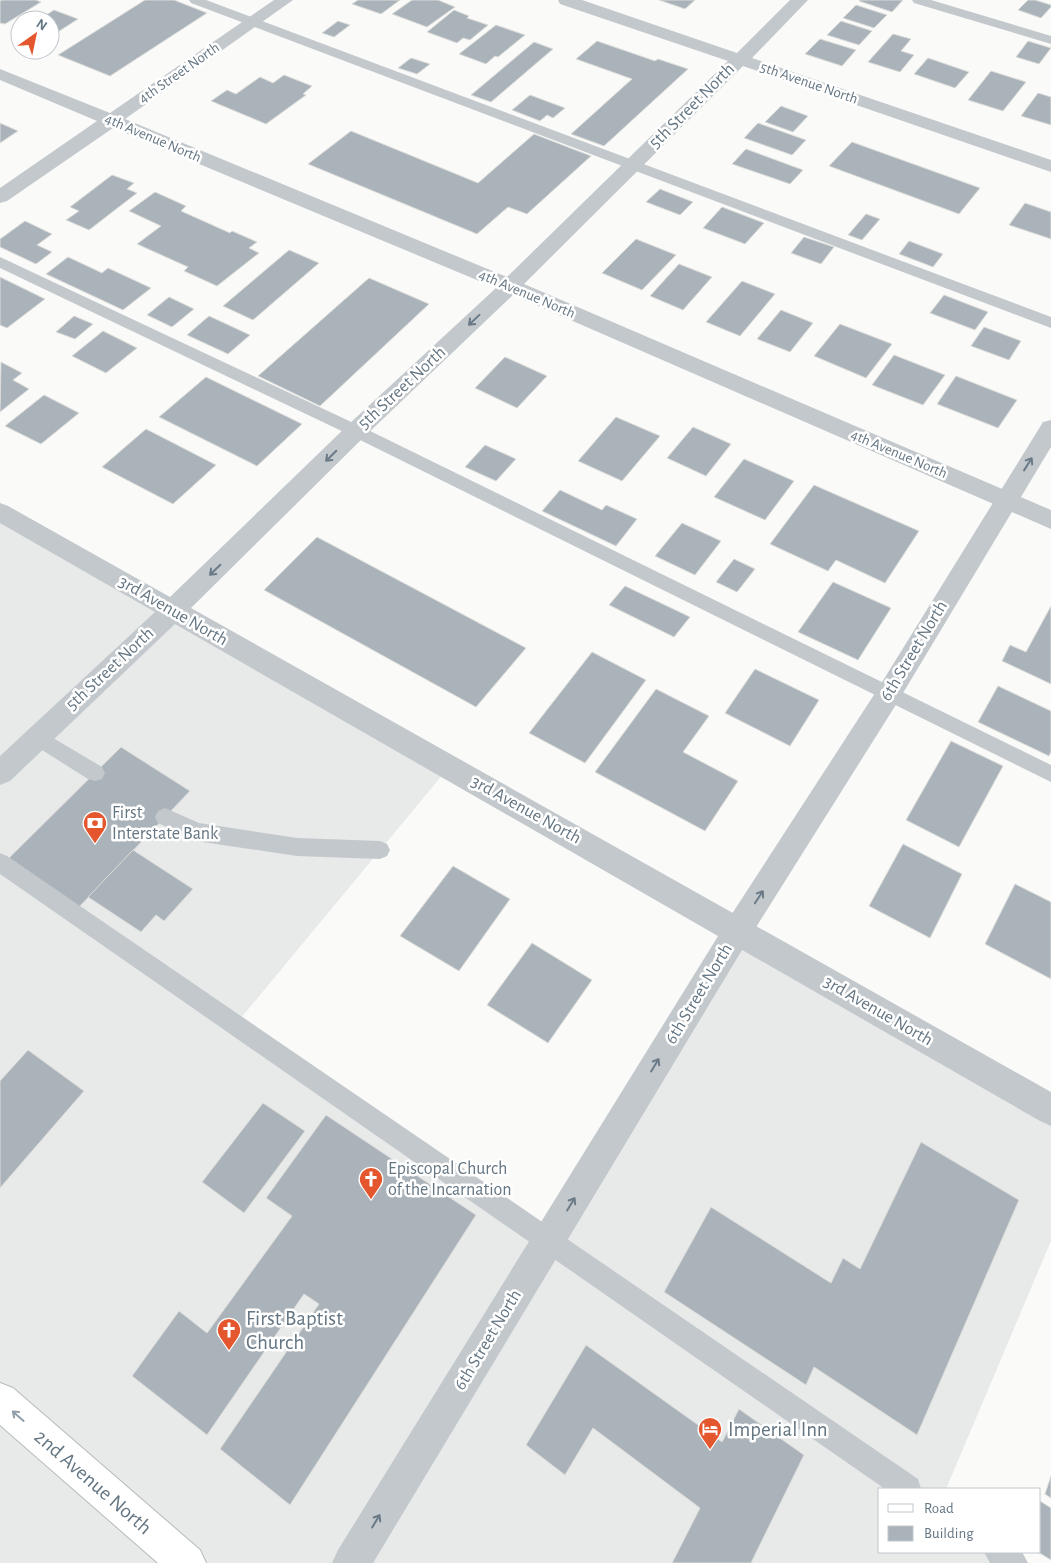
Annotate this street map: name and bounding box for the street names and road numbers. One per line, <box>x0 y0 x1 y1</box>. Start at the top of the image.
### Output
street label: 4th Street North <box>136 40 222 106</box>
street label: 5th Avenue North <box>758 59 860 107</box>
street label: 5th Street North <box>646 60 738 152</box>
street label: 4th Avenue North <box>103 111 203 165</box>
street label: 4th Avenue North <box>477 267 577 321</box>
street label: 5th Street North <box>355 343 449 433</box>
street label: 4th Avenue North <box>849 427 949 481</box>
street label: 3rd Avenue North <box>115 573 231 649</box>
street label: 6th Street North <box>877 598 951 704</box>
street label: 5th Street North <box>63 624 157 714</box>
street label: 3rd Avenue North <box>468 772 584 848</box>
street label: 6th Street North <box>662 941 736 1047</box>
street label: 3rd Avenue North <box>820 973 936 1049</box>
street label: 6th Street North <box>451 1287 525 1393</box>
street label: 2nd Avenue North <box>30 1426 156 1538</box>

